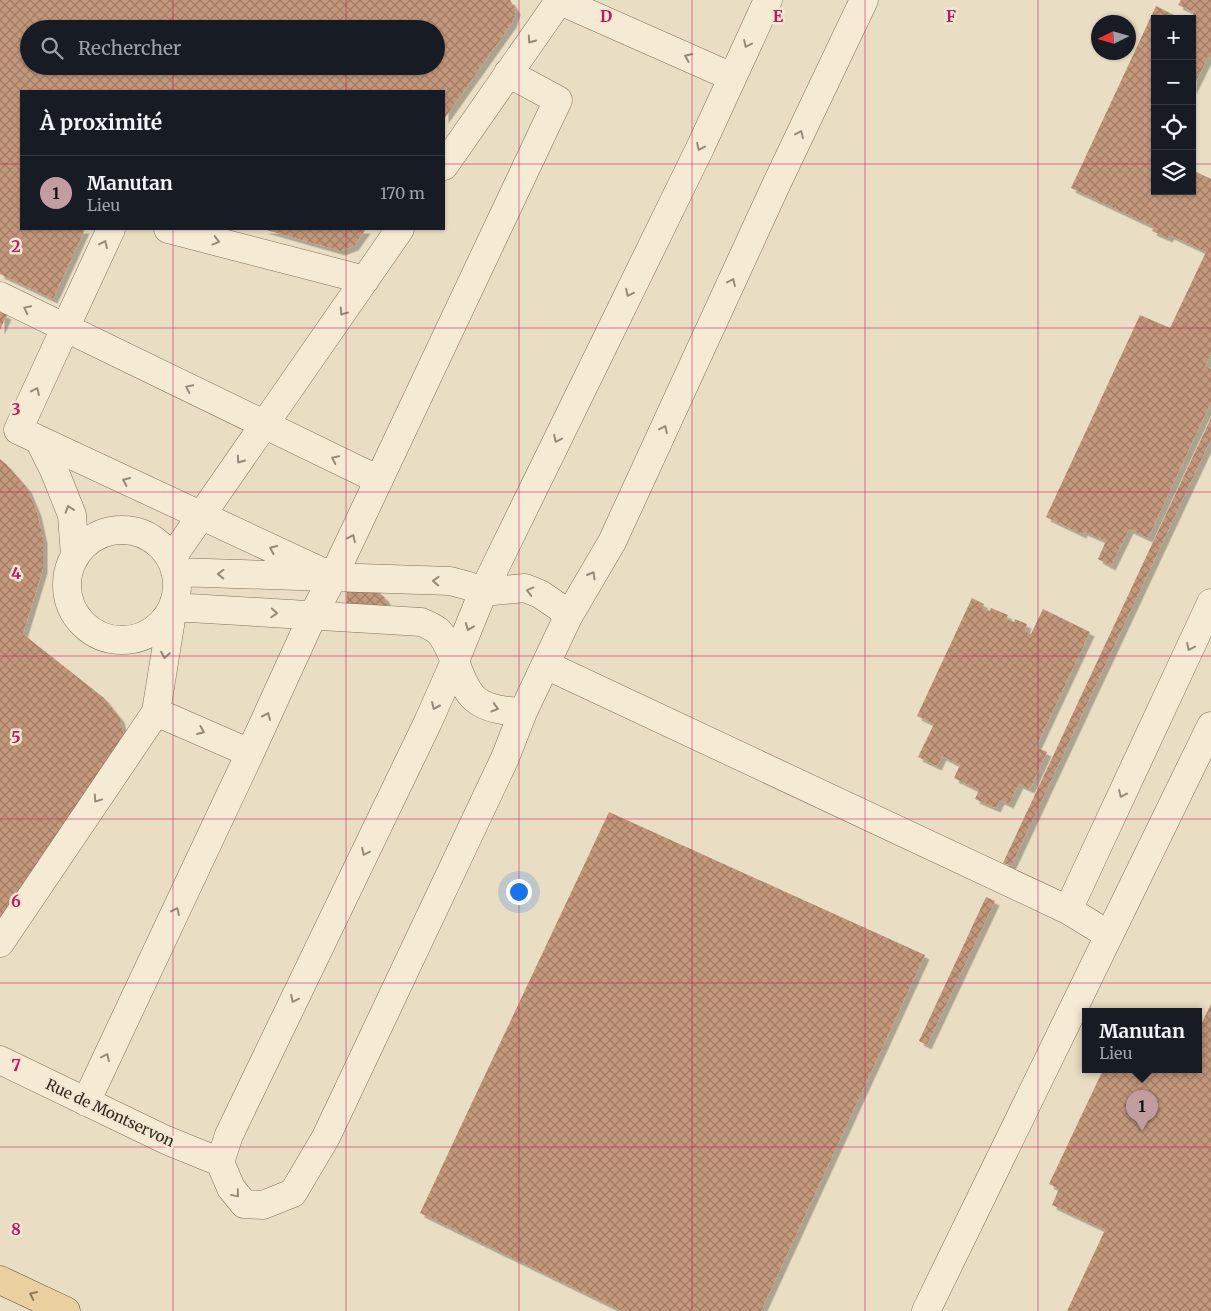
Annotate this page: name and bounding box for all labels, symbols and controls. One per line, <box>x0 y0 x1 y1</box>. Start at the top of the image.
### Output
text: D <box>600 6 612 26</box>
text: E <box>773 6 784 26</box>
text: F <box>946 6 956 26</box>
north arrow <box>1091 15 1136 60</box>
map controls <box>1151 15 1196 195</box>
button: + <box>1151 15 1196 60</box>
search box <box>20 20 445 75</box>
icon: search <box>38 34 66 62</box>
one-way arrow <box>528 35 537 44</box>
text: Rechercher <box>78 36 181 60</box>
one-way arrow <box>743 39 754 48</box>
one-way arrow <box>684 52 693 63</box>
button: − <box>1151 60 1196 105</box>
button: locate <box>1151 105 1196 150</box>
text: À proximité <box>40 109 162 136</box>
one-way arrow <box>794 130 804 139</box>
one-way arrow <box>696 142 706 151</box>
button: layers <box>1151 150 1196 195</box>
text: Manutan <box>87 171 173 195</box>
text: 1 <box>52 183 60 203</box>
text: 170 m <box>380 183 425 203</box>
text: Lieu <box>87 195 120 215</box>
one-way arrow <box>211 235 220 246</box>
text: 2 <box>11 236 21 256</box>
one-way arrow <box>98 240 109 249</box>
one-way arrow <box>725 278 735 287</box>
one-way arrow <box>624 288 635 297</box>
one-way arrow <box>23 305 32 315</box>
one-way arrow <box>340 306 349 316</box>
one-way arrow <box>185 384 194 394</box>
one-way arrow <box>29 387 40 396</box>
text: 3 <box>11 399 21 419</box>
one-way arrow <box>657 425 668 434</box>
one-way arrow <box>553 434 563 443</box>
one-way arrow <box>237 454 246 463</box>
one-way arrow <box>331 455 340 465</box>
one-way arrow <box>122 476 131 487</box>
one-way arrow <box>65 505 75 514</box>
one-way arrow <box>346 534 356 543</box>
one-way arrow <box>269 545 278 556</box>
text: 4 <box>11 563 21 583</box>
one-way arrow <box>217 568 225 579</box>
one-way arrow <box>586 572 596 581</box>
one-way arrow <box>432 576 440 586</box>
one-way arrow <box>525 586 534 597</box>
one-way arrow <box>270 607 278 618</box>
one-way arrow <box>465 622 475 631</box>
one-way arrow <box>1186 642 1197 651</box>
one-way arrow <box>160 652 171 660</box>
one-way arrow <box>431 701 442 710</box>
one-way arrow <box>490 702 498 712</box>
one-way arrow <box>261 712 272 721</box>
one-way arrow <box>196 725 205 736</box>
text: 5 <box>11 727 21 747</box>
one-way arrow <box>1117 789 1128 798</box>
one-way arrow <box>94 793 103 803</box>
one-way arrow <box>361 847 371 856</box>
your location <box>506 879 532 905</box>
text: 6 <box>11 891 21 911</box>
one-way arrow <box>170 907 180 916</box>
one-way arrow <box>290 994 301 1003</box>
popup <box>1082 1008 1202 1073</box>
text: Manutan <box>1099 1019 1185 1043</box>
text: Lieu <box>1099 1043 1133 1063</box>
one-way arrow <box>100 1054 110 1063</box>
text: 7 <box>11 1055 21 1075</box>
street label: Rue de Montservon <box>43 1074 178 1151</box>
pin: 1 <box>1126 1090 1158 1131</box>
one-way arrow <box>230 1188 239 1197</box>
text: 8 <box>11 1219 21 1239</box>
one-way arrow <box>29 1291 38 1302</box>

